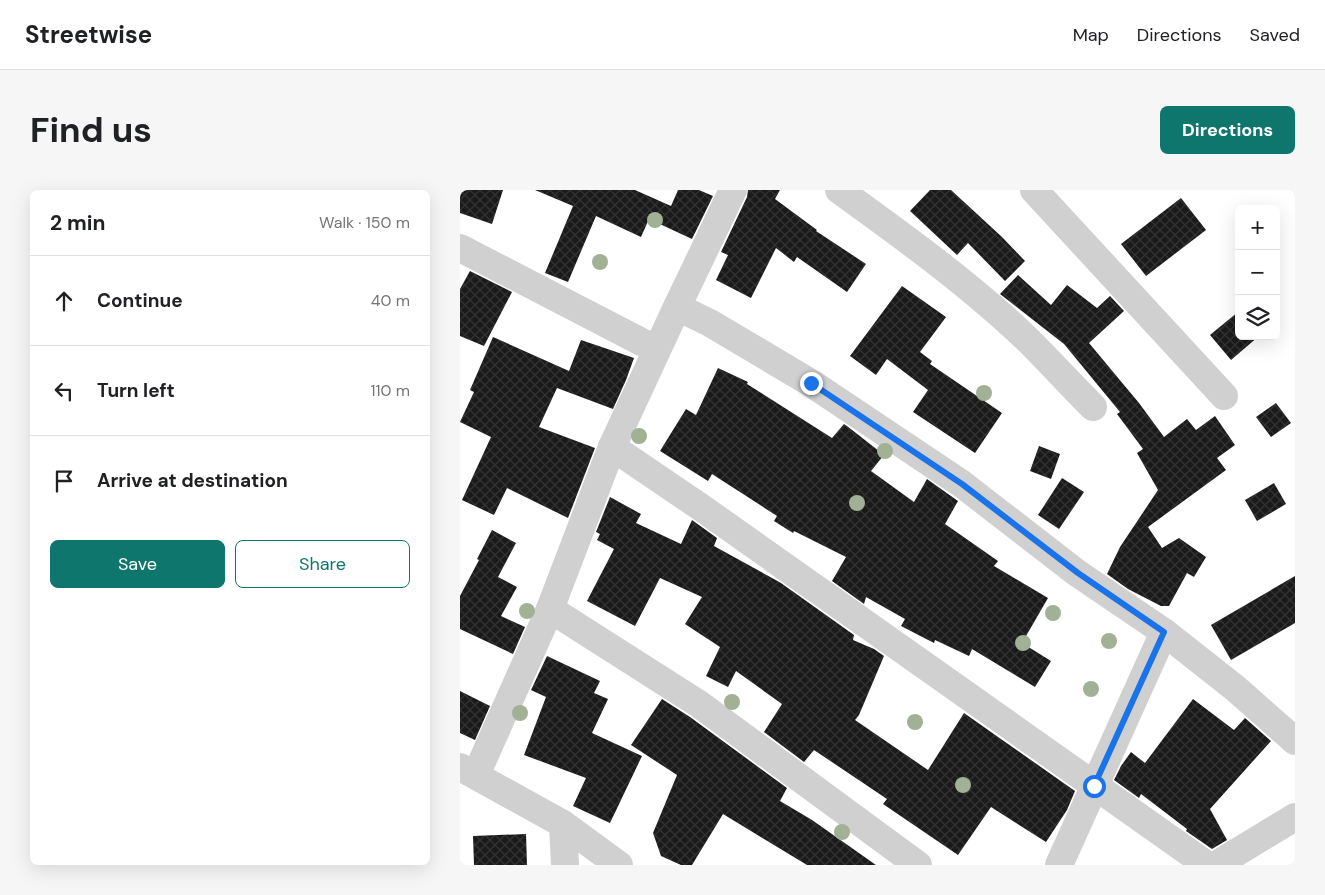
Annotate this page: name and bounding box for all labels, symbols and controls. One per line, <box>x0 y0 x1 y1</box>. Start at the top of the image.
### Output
text: Streetwise <box>25 19 152 50</box>
text: Map <box>1073 23 1109 47</box>
text: Directions <box>1137 23 1222 47</box>
text: Saved <box>1250 23 1300 47</box>
button: Directions <box>1160 106 1295 154</box>
text: Find us <box>30 107 152 153</box>
map controls <box>1235 205 1280 340</box>
button: + <box>1235 205 1280 250</box>
text: 2 min <box>50 209 106 237</box>
text: Walk · 150 m <box>319 212 410 233</box>
button: − <box>1235 250 1280 295</box>
icon: ahead <box>50 287 78 315</box>
text: Continue <box>97 288 183 313</box>
text: 40 m <box>371 290 410 311</box>
button: layers <box>1235 295 1280 340</box>
route end <box>800 372 823 395</box>
icon: left <box>50 377 78 405</box>
text: Turn left <box>97 378 175 403</box>
text: 110 m <box>371 380 410 401</box>
icon: arrive <box>50 467 78 495</box>
text: Arrive at destination <box>97 468 288 493</box>
button: Save <box>50 540 225 588</box>
button: Share <box>235 540 410 588</box>
route start <box>1083 775 1106 798</box>

